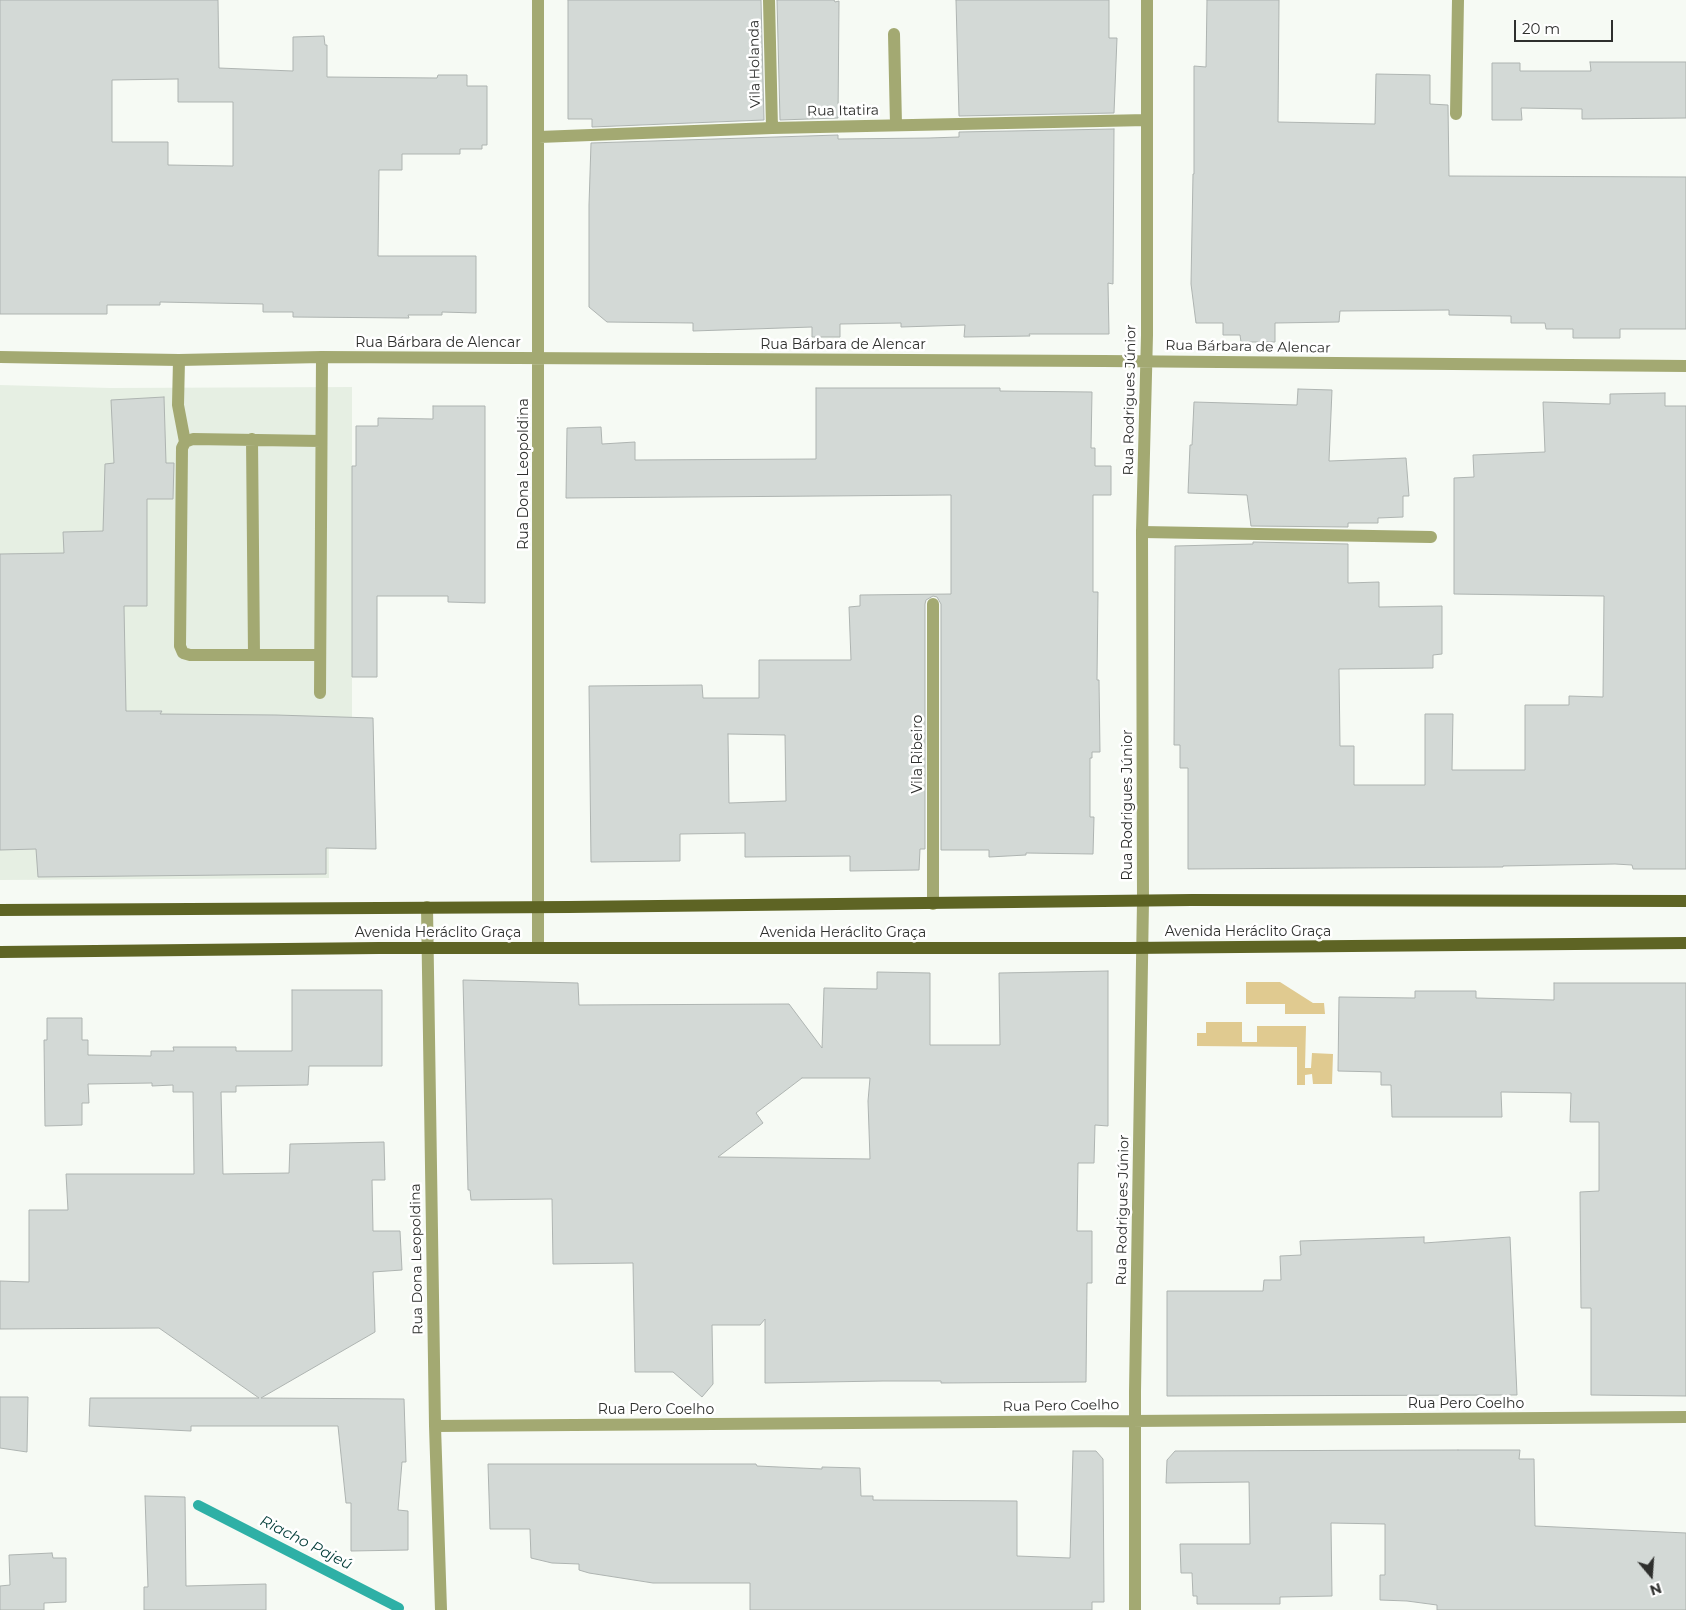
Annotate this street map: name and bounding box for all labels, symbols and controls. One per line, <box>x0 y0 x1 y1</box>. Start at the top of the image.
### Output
scale bar <box>1516 10 1615 42</box>
text: 20 m <box>1522 19 1560 38</box>
street label: Vila Holanda <box>746 20 764 108</box>
street label: Rua Itatira <box>807 102 879 120</box>
street label: Rua Rodrigues Júnior <box>1120 324 1140 476</box>
street label: Rua Bárbara de Alencar <box>355 335 521 351</box>
street label: Rua Bárbara de Alencar <box>760 337 926 353</box>
street label: Rua Bárbara de Alencar <box>1165 337 1331 357</box>
street label: Rua Dona Leopoldina <box>516 398 532 550</box>
street label: Vila Ribeiro <box>910 715 926 793</box>
street label: Rua Rodrigues Júnior <box>1120 729 1136 881</box>
street label: Avenida Heráclito Graça <box>1165 924 1331 940</box>
street label: Avenida Heráclito Graça <box>355 925 521 941</box>
street label: Avenida Heráclito Graça <box>760 925 926 941</box>
street label: Rua Rodrigues Júnior <box>1113 1134 1133 1286</box>
street label: Rua Dona Leopoldina <box>407 1183 427 1335</box>
street label: Rua Pero Coelho <box>1408 1396 1524 1412</box>
street label: Rua Pero Coelho <box>1003 1397 1119 1415</box>
street label: Rua Pero Coelho <box>598 1402 714 1418</box>
water label: Riacho Pajeú <box>257 1512 355 1574</box>
north arrow <box>1626 1550 1676 1600</box>
text: N <box>1647 1579 1664 1600</box>

